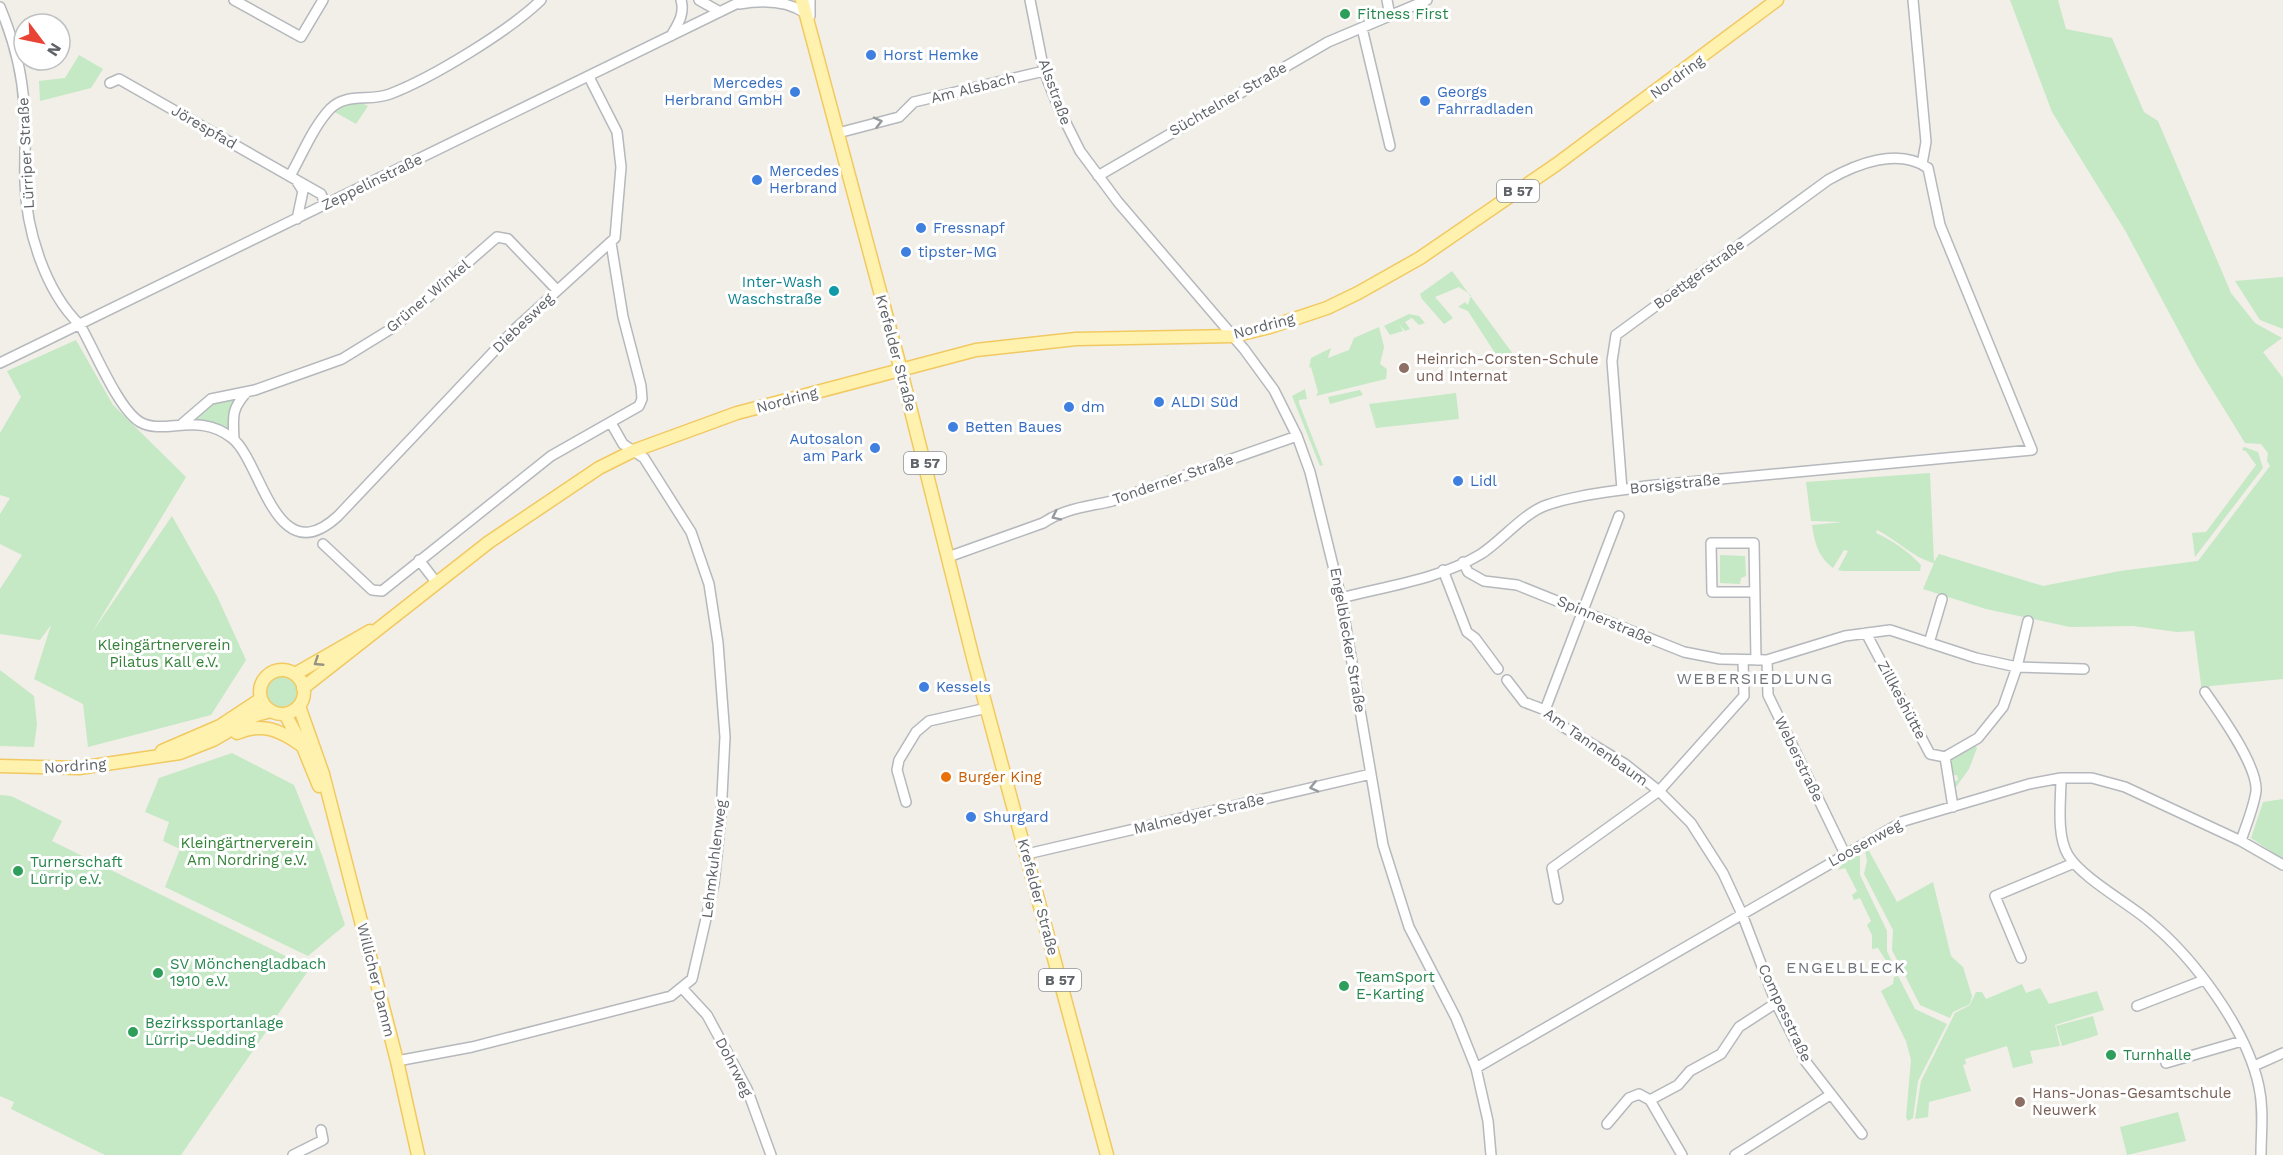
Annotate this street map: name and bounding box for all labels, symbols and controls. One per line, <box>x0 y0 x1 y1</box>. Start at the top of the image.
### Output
place label: Fitness First <box>1357 5 1449 23</box>
marker: Fitness First <box>1338 7 1352 21</box>
north arrow <box>12 12 72 72</box>
text: N <box>43 40 65 60</box>
place label: Horst Hemke <box>883 46 979 64</box>
marker: Horst Hemke <box>864 48 878 62</box>
street label: Nordring <box>1646 51 1708 103</box>
street label: Alsstraße <box>1035 57 1075 127</box>
street label: Süchtelner Straße <box>1166 58 1290 140</box>
street label: Am Alsbach <box>929 69 1017 107</box>
place label: Mercedes Herbrand GmbH <box>664 74 783 109</box>
place label: Georgs Fahrradladen <box>1437 83 1534 118</box>
marker: Mercedes Herbrand GmbH <box>788 85 802 99</box>
marker: Georgs Fahrradladen <box>1418 94 1432 108</box>
street label: Lürriper Straße <box>14 97 38 209</box>
street label: Jörespfad <box>168 101 240 153</box>
one-way arrow <box>873 116 883 129</box>
street label: Zeppelinstraße <box>319 150 425 214</box>
place label: Mercedes Herbrand <box>769 162 839 197</box>
marker: Mercedes Herbrand <box>750 173 764 187</box>
road number: B 57 <box>1497 180 1539 202</box>
place label: Fressnapf <box>933 219 1005 237</box>
marker: Fressnapf <box>914 221 928 235</box>
street label: Boettgerstraße <box>1650 235 1748 313</box>
place label: tipster-MG <box>918 243 997 261</box>
marker: tipster-MG <box>899 245 913 259</box>
street label: Grüner Winkel <box>382 255 474 336</box>
place label: Inter-Wash Waschstraße <box>728 273 822 308</box>
marker: Inter-Wash Waschstraße <box>827 284 841 298</box>
street label: Diebesweg <box>489 289 557 357</box>
street label: Krefelder Straße <box>872 293 920 413</box>
street label: Nordring <box>1231 309 1297 343</box>
place label: Heinrich-Corsten-Schule und Internat <box>1416 350 1599 385</box>
marker: Heinrich-Corsten-Schule und Internat <box>1397 361 1411 375</box>
street label: Nordring <box>754 383 820 417</box>
place label: ALDI Süd <box>1171 393 1238 411</box>
marker: ALDI Süd <box>1152 395 1166 409</box>
place label: dm <box>1081 398 1105 416</box>
marker: dm <box>1062 400 1076 414</box>
place label: Betten Baues <box>965 418 1062 436</box>
marker: Betten Baues <box>946 420 960 434</box>
place label: Autosalon am Park <box>789 430 863 465</box>
marker: Autosalon am Park <box>868 441 882 455</box>
street label: Tonderner Straße <box>1110 450 1236 508</box>
road number: B 57 <box>904 452 946 474</box>
street label: Borsigstraße <box>1629 470 1721 498</box>
place label: Lidl <box>1470 472 1497 490</box>
marker: Lidl <box>1451 474 1465 488</box>
one-way arrow <box>1052 509 1062 520</box>
street label: Engelblecker Straße <box>1326 566 1370 714</box>
street label: Spinnerstraße <box>1554 592 1656 648</box>
park label: Kleingärtnerverein Pilatus Kall e.V. <box>97 636 231 671</box>
one-way arrow <box>313 655 324 666</box>
street label: Zillkeshütte <box>1874 658 1930 742</box>
district label: WEBERSIEDLUNG <box>1676 669 1834 688</box>
place label: Kessels <box>936 678 991 696</box>
marker: Kessels <box>917 680 931 694</box>
street label: Am Tannenbaum <box>1540 704 1652 790</box>
street label: Weberstraße <box>1771 713 1827 805</box>
street label: Nordring <box>43 755 107 777</box>
place label: Burger King <box>958 768 1041 786</box>
marker: Burger King <box>939 770 953 784</box>
one-way arrow <box>1309 780 1319 793</box>
street label: Malmedyer Straße <box>1132 790 1266 838</box>
street label: Lehmkuhlenweg <box>698 799 730 919</box>
place label: Shurgard <box>983 808 1049 826</box>
marker: Shurgard <box>964 810 978 824</box>
street label: Loosenweg <box>1825 815 1905 871</box>
park label: Kleingärtnerverein Am Nordring e.V. <box>180 834 314 869</box>
street label: Krefelder Straße <box>1014 837 1062 957</box>
place label: Turnerschaft Lürrip e.V. <box>30 853 123 888</box>
marker: Turnerschaft Lürrip e.V. <box>11 864 25 878</box>
street label: Willicher Damm <box>353 921 399 1039</box>
place label: SV Mönchengladbach 1910 e.V. <box>170 955 326 990</box>
district label: ENGELBLECK <box>1786 958 1906 977</box>
street label: Compesstraße <box>1754 961 1816 1065</box>
marker: SV Mönchengladbach 1910 e.V. <box>151 966 165 980</box>
place label: TeamSport E-Karting <box>1356 968 1435 1003</box>
road number: B 57 <box>1039 969 1081 991</box>
marker: TeamSport E-Karting <box>1337 979 1351 993</box>
place label: Bezirkssportanlage Lürrip-Uedding <box>145 1014 284 1049</box>
marker: Bezirkssportanlage Lürrip-Uedding <box>126 1025 140 1039</box>
street label: Dohrweg <box>711 1034 757 1100</box>
place label: Turnhalle <box>2123 1046 2191 1064</box>
marker: Turnhalle <box>2104 1048 2118 1062</box>
place label: Hans-Jonas-Gesamtschule Neuwerk <box>2032 1084 2231 1119</box>
marker: Hans-Jonas-Gesamtschule Neuwerk <box>2013 1095 2027 1109</box>

